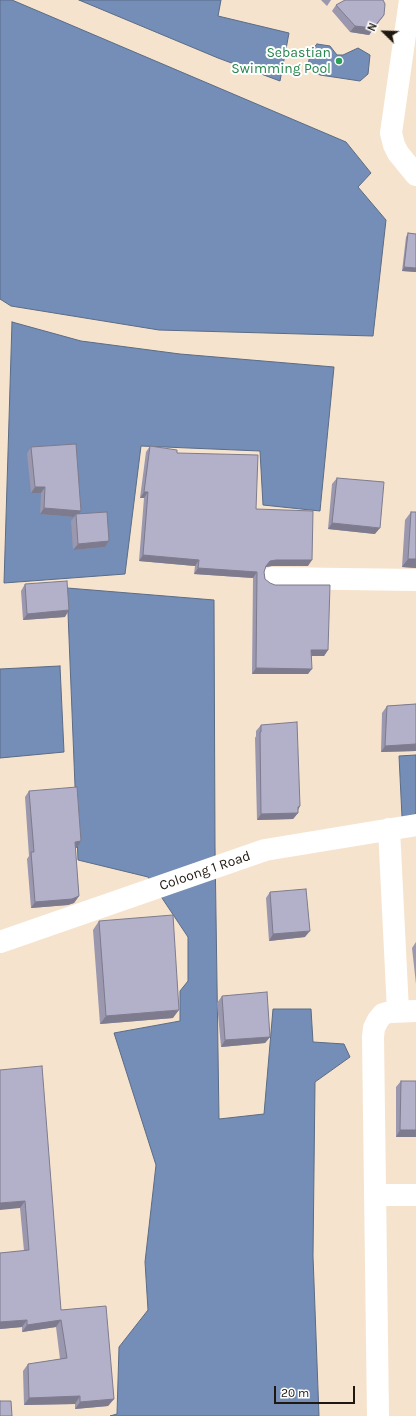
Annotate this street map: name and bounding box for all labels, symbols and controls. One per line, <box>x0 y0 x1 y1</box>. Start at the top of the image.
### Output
north arrow <box>364 12 404 52</box>
text: N <box>365 21 380 33</box>
place label: Sebastian Swimming Pool <box>231 45 331 78</box>
marker: Sebastian Swimming Pool <box>334 56 344 66</box>
street label: Coloong 1 Road <box>157 848 253 894</box>
scale bar <box>276 1378 357 1404</box>
text: 20 m <box>281 1386 309 1400</box>

